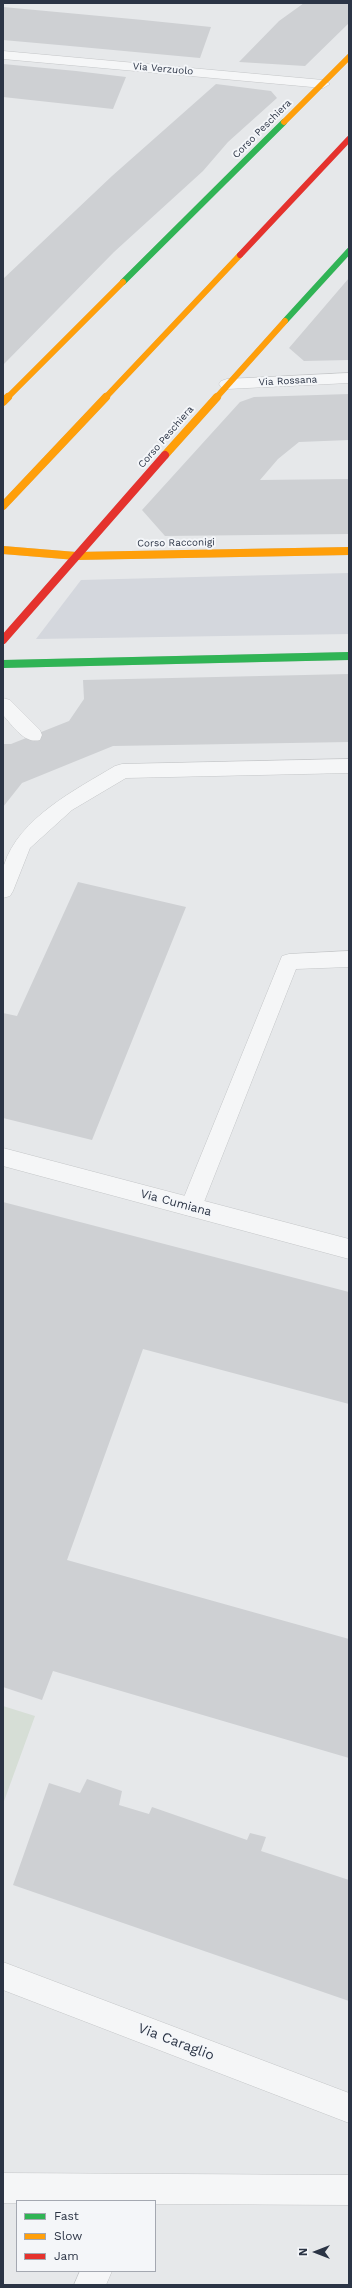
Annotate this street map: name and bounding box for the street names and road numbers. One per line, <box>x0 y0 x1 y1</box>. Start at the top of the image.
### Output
street label: Via Verzuolo <box>132 60 194 78</box>
street label: Corso Peschiera <box>230 97 294 161</box>
street label: Via Rossana <box>258 373 318 389</box>
street label: Corso Peschiera <box>136 404 196 470</box>
street label: Corso Racconigi <box>137 536 215 550</box>
street label: Via Cumiana <box>139 1187 213 1219</box>
street label: Via Caraglio <box>135 2020 217 2064</box>

